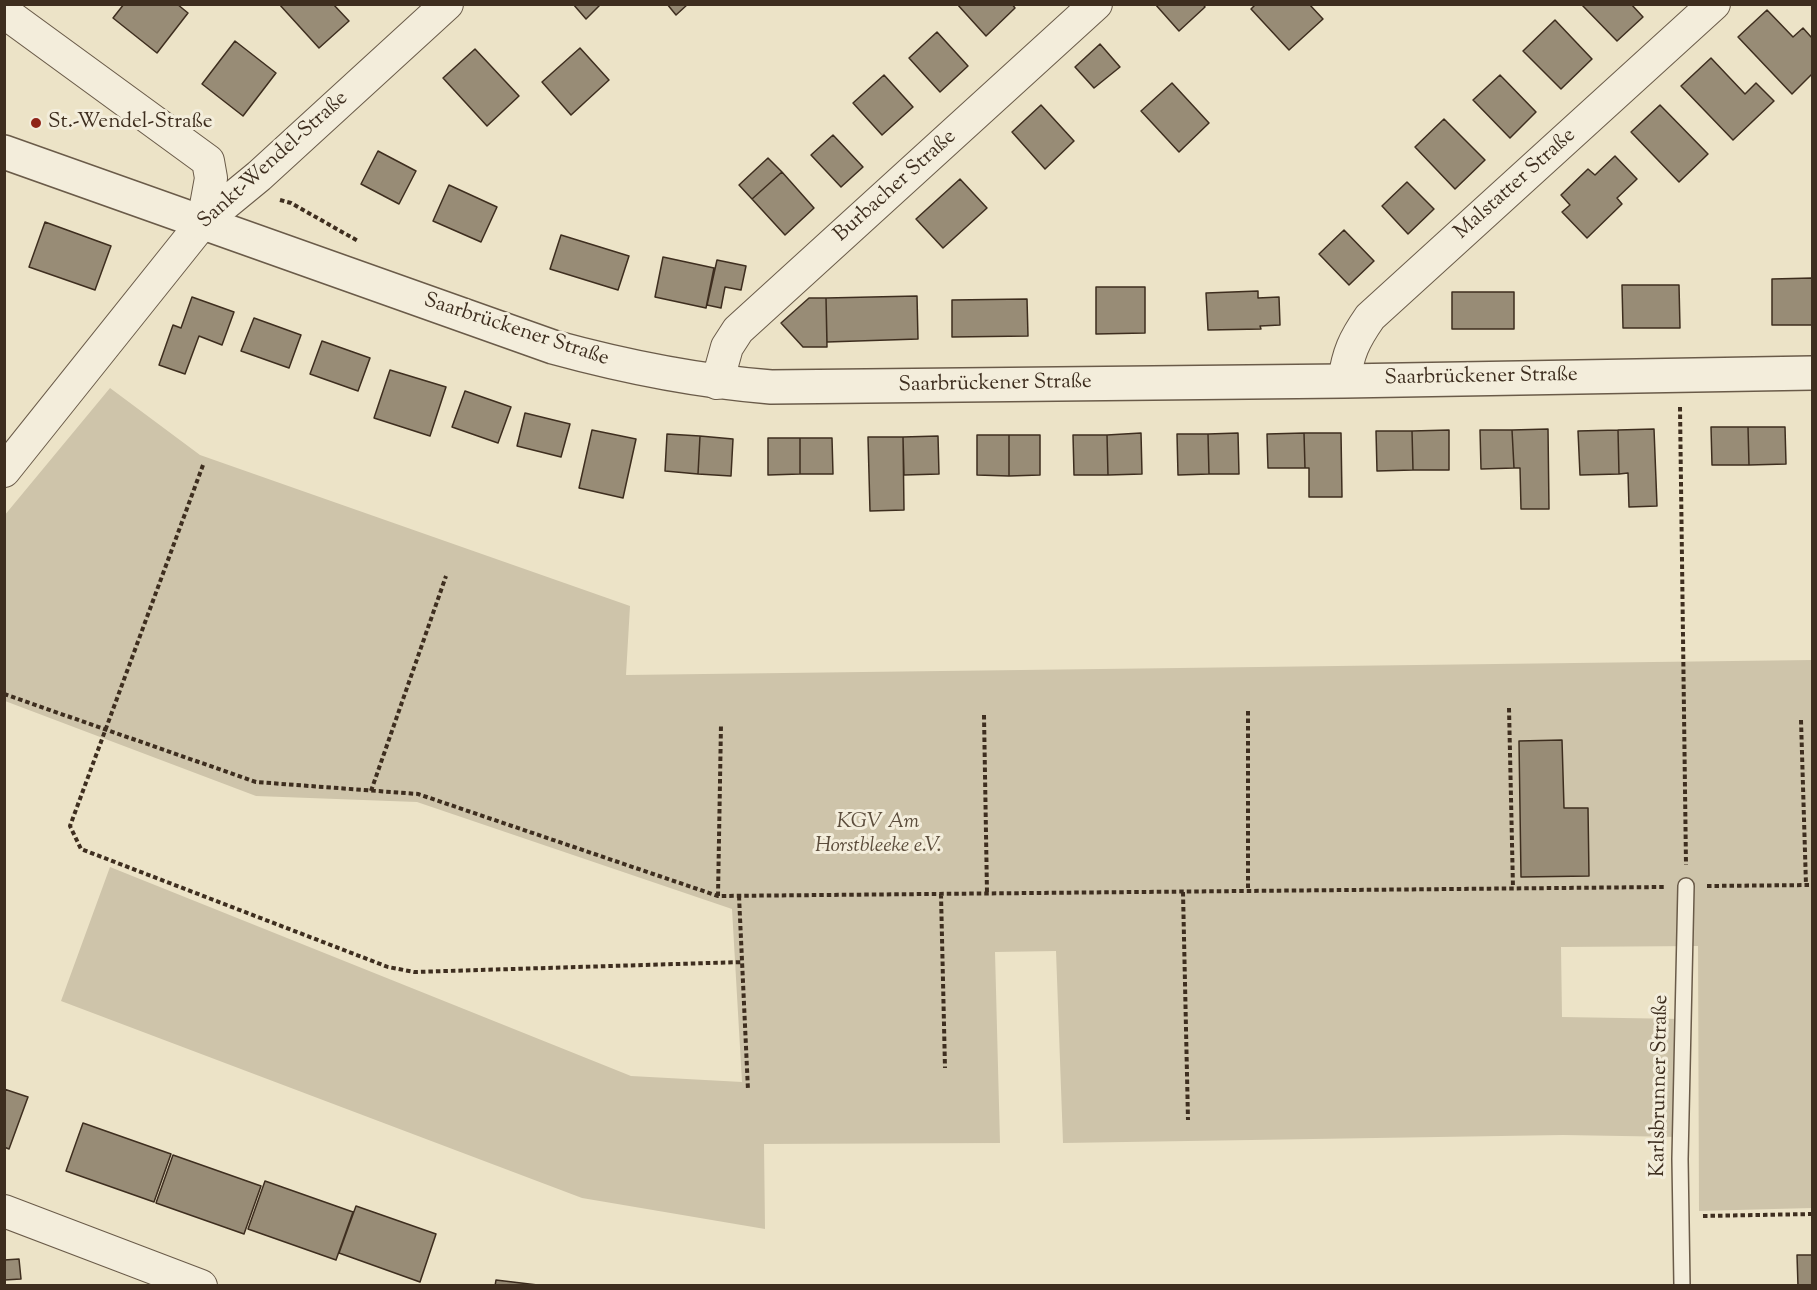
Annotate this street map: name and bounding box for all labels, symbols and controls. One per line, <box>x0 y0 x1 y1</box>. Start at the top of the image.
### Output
street label: Sankt-Wendel-Straße <box>194 87 354 235</box>
place label: St.-Wendel-Straße <box>48 110 213 136</box>
marker: St.-Wendel-Straße <box>29 116 43 130</box>
street label: Malstatter Straße <box>1450 124 1582 246</box>
street label: Burbacher Straße <box>830 126 962 248</box>
street label: Saarbrückener Straße <box>420 289 612 373</box>
street label: Saarbrückener Straße <box>1384 364 1578 392</box>
street label: Saarbrückener Straße <box>898 371 1092 399</box>
park label: KGV Am Horstbleeke e.V. <box>815 810 941 860</box>
street label: Karlsbrunner Straße <box>1647 995 1675 1177</box>

